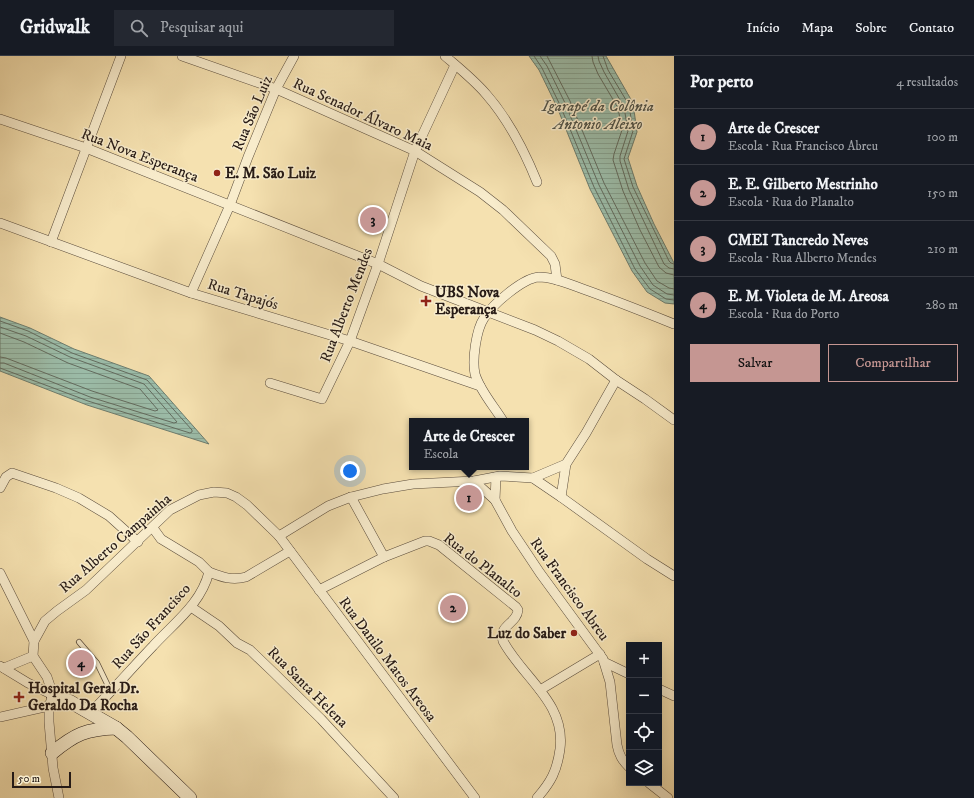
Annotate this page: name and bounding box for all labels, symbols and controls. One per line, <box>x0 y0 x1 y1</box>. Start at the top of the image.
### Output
search box <box>114 10 394 46</box>
text: Gridwalk <box>20 16 90 39</box>
icon: search <box>128 17 150 39</box>
text: Pesquisar aqui <box>160 18 243 37</box>
text: Início <box>746 19 780 37</box>
text: Mapa <box>802 19 833 37</box>
text: Sobre <box>855 19 887 37</box>
text: Contato <box>909 19 954 37</box>
text: Por perto <box>690 71 753 93</box>
street label: Rua São Luiz <box>228 72 277 154</box>
street label: Rua Senador Álvaro Maia <box>290 73 437 155</box>
text: 4 resultados <box>896 74 958 90</box>
water label: Igarapé da Colônia Antonio Aleixo <box>541 96 654 134</box>
text: Arte de Crescer <box>728 119 819 138</box>
street label: Rua Nova Esperança <box>78 124 202 187</box>
text: 1 <box>701 129 705 145</box>
text: 100 m <box>927 129 958 145</box>
text: Escola · Rua Francisco Abreu <box>728 138 878 154</box>
place label: E. M. São Luiz <box>225 164 317 183</box>
marker: E. M. São Luiz <box>212 168 222 178</box>
text: E. E. Gilberto Mestrinho <box>728 175 878 194</box>
text: 2 <box>700 185 706 201</box>
text: 150 m <box>927 185 958 201</box>
text: Escola · Rua do Planalto <box>728 194 854 210</box>
pin: 3 <box>360 205 386 235</box>
text: CMEI Tancredo Neves <box>728 231 868 250</box>
text: 3 <box>701 241 705 257</box>
text: 210 m <box>927 241 958 257</box>
street label: Rua Alberto Mendes <box>316 245 377 365</box>
text: Escola · Rua Alberto Mendes <box>728 250 877 266</box>
street label: Rua Tapajós <box>205 275 281 314</box>
place label: UBS Nova Esperança <box>435 283 500 319</box>
text: E. M. Violeta de M. Areosa <box>728 287 889 306</box>
marker: UBS Nova Esperança <box>420 295 432 307</box>
text: 4 <box>699 297 707 313</box>
text: 280 m <box>926 297 958 313</box>
text: Escola · Rua do Porto <box>728 306 839 322</box>
button: Salvar <box>690 344 820 382</box>
button: Compartilhar <box>828 344 958 382</box>
popup <box>409 418 529 470</box>
text: Arte de Crescer <box>423 427 515 446</box>
text: Escola <box>423 446 458 462</box>
your location <box>340 461 360 481</box>
pin: 1 <box>456 483 482 513</box>
street label: Rua Alberto Campainha <box>55 489 176 597</box>
street label: Rua do Planalto <box>439 529 526 602</box>
street label: Rua Francisco Abreu <box>526 534 613 645</box>
street label: Rua São Francisco <box>108 580 195 673</box>
street label: Rua Danilo Matos Areosa <box>334 593 441 726</box>
pin: 2 <box>440 593 466 623</box>
place label: Luz do Saber <box>487 624 566 643</box>
marker: Luz do Saber <box>569 628 579 638</box>
map controls <box>626 642 662 786</box>
button: + <box>626 642 662 678</box>
street label: Rua Santa Helena <box>263 643 353 732</box>
pin: 4 <box>68 648 94 678</box>
button: − <box>626 678 662 714</box>
place label: Hospital Geral Dr. Geraldo Da Rocha <box>28 679 140 715</box>
marker: Hospital Geral Dr. Geraldo Da Rocha <box>13 691 25 703</box>
button: locate <box>626 714 662 750</box>
button: layers <box>626 750 662 786</box>
scale bar <box>12 770 71 789</box>
text: 50 m <box>18 772 40 786</box>

